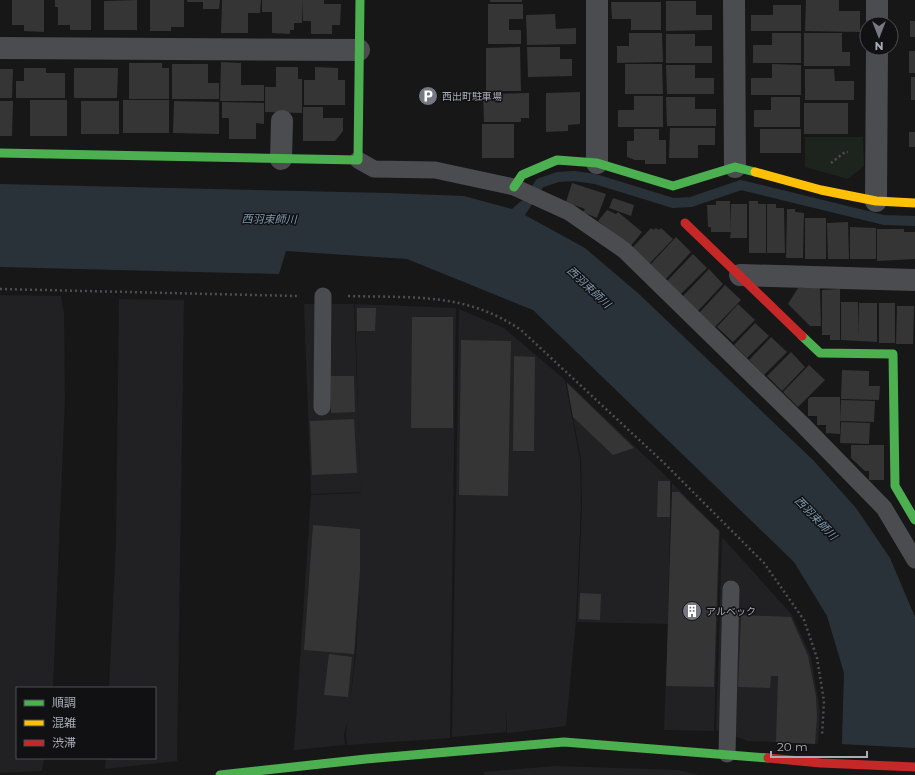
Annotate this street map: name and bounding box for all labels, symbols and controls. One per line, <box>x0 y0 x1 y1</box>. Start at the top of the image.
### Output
north arrow <box>859 16 899 56</box>
text: N <box>875 39 883 53</box>
parking icon: 西出町駐車場 <box>417 85 439 107</box>
place label: 西出町駐車場 <box>442 90 502 103</box>
water label: 西羽束師川 <box>241 212 298 226</box>
water label: 西羽束師川 <box>564 263 615 312</box>
water label: 西羽束師川 <box>792 493 841 543</box>
building icon: アルベック <box>681 600 703 622</box>
place label: アルベック <box>706 605 756 618</box>
legend <box>16 687 156 759</box>
text: 順調 <box>52 695 76 710</box>
text: 混雑 <box>52 715 76 730</box>
scale bar <box>771 733 867 759</box>
text: 渋滞 <box>52 735 76 750</box>
text: 20 m <box>777 739 808 754</box>

